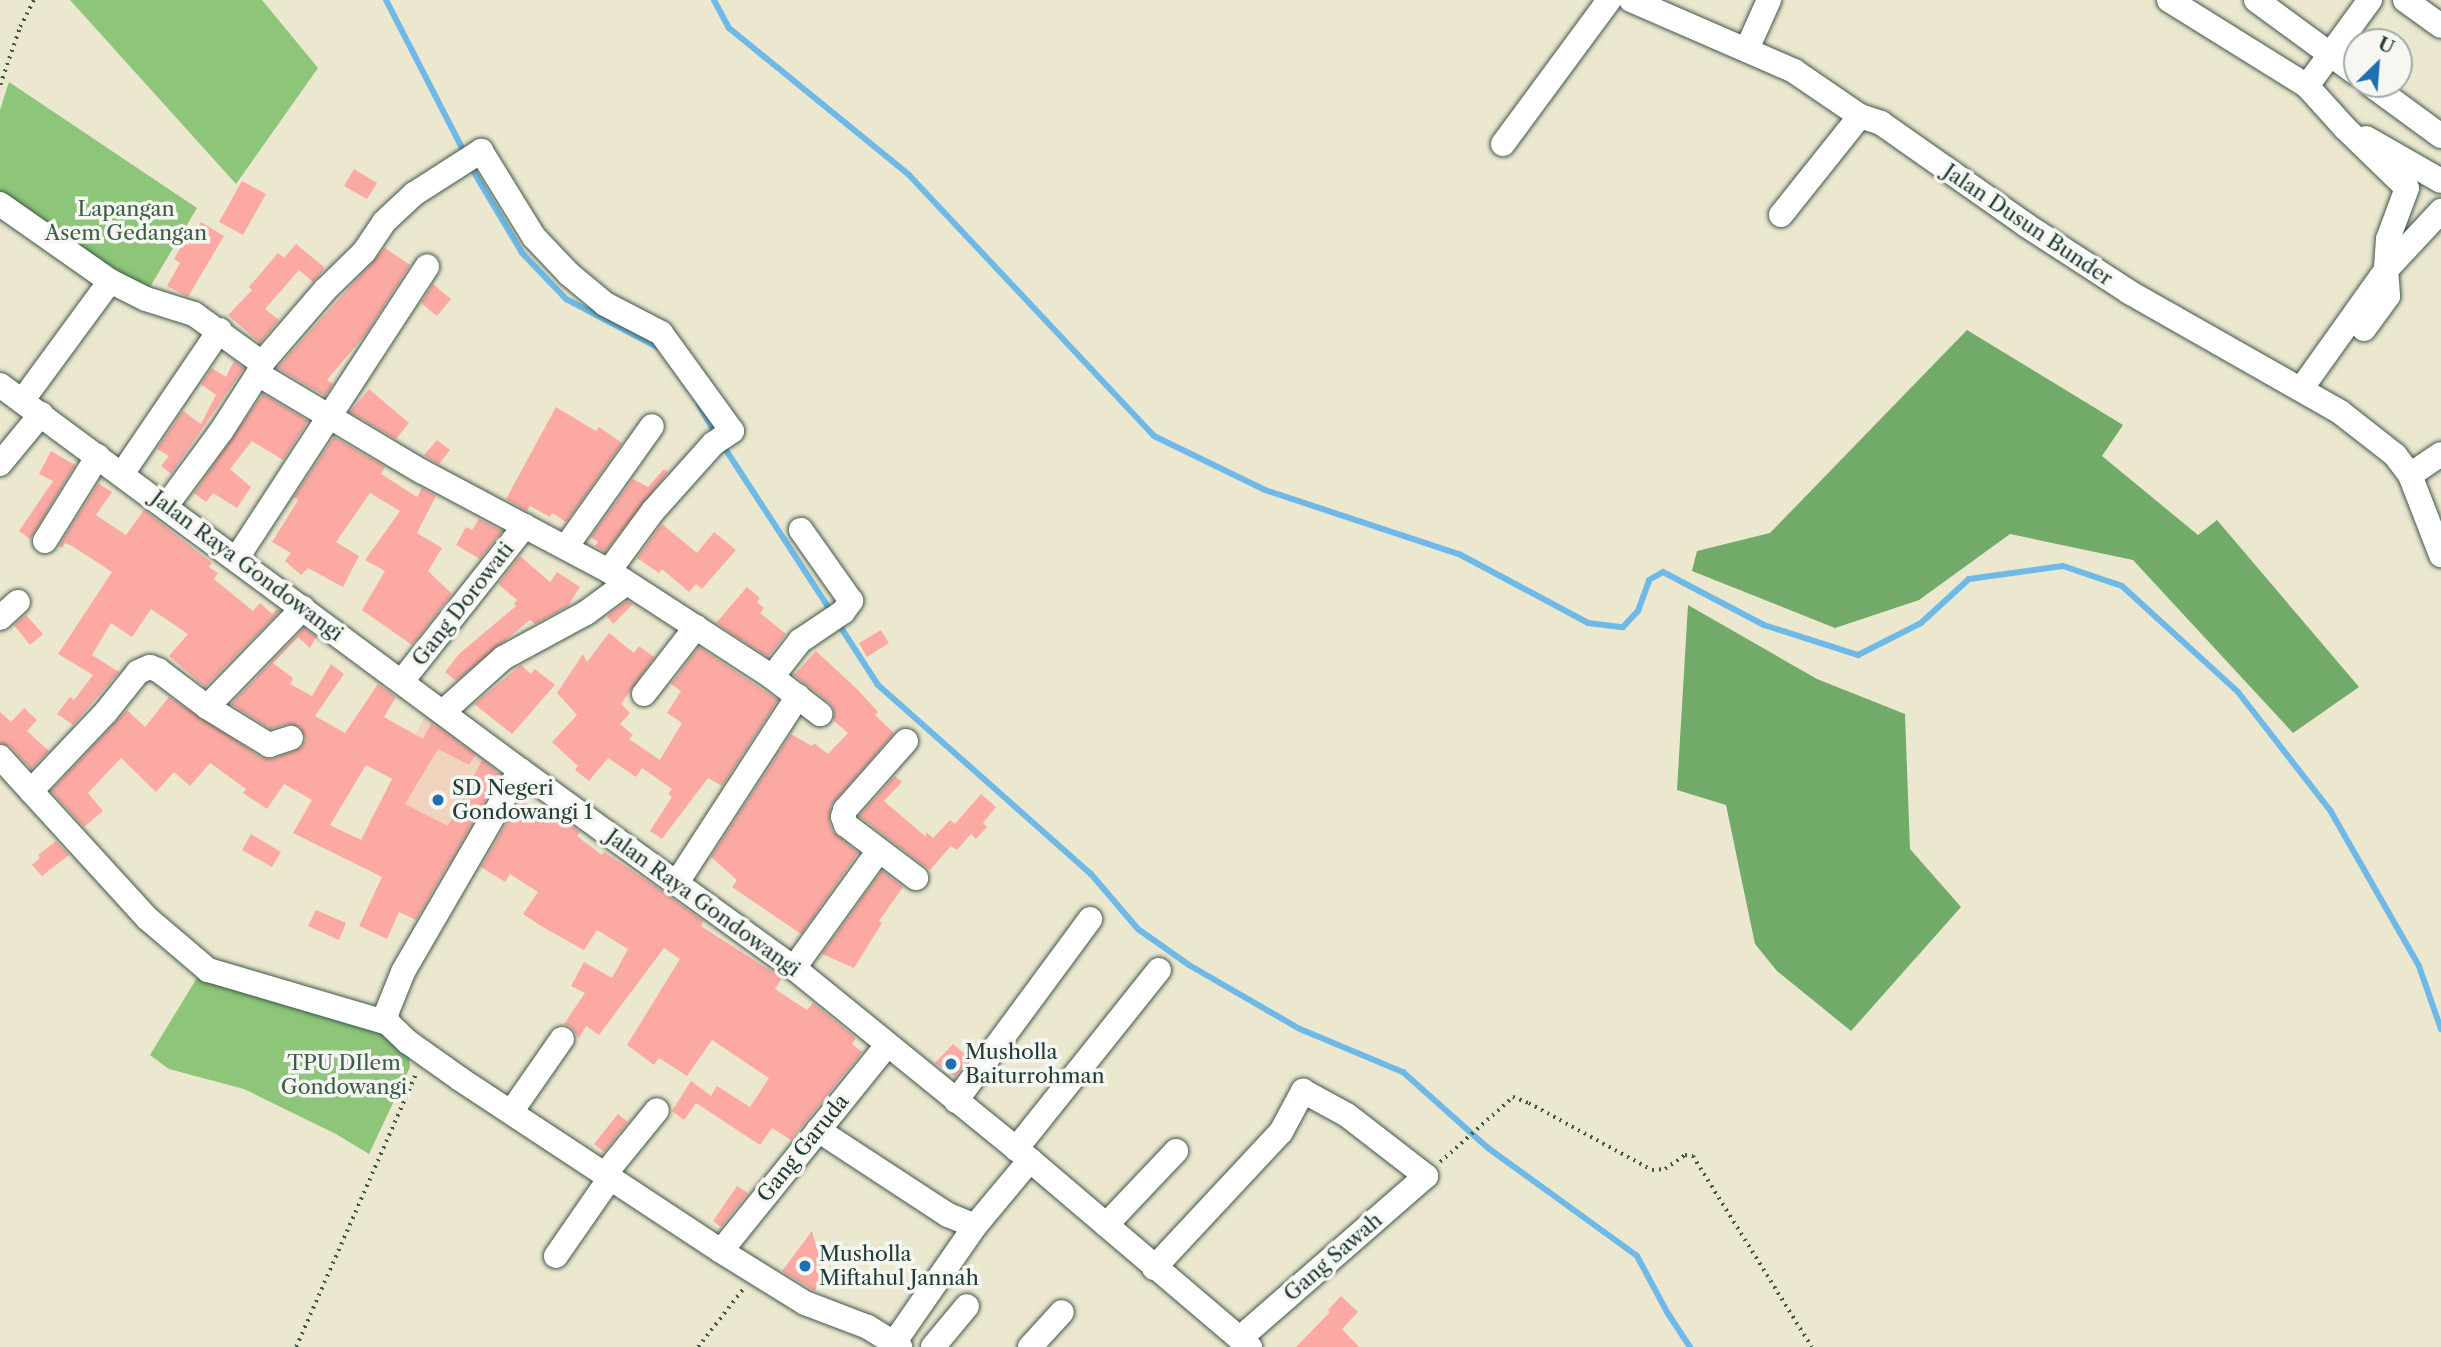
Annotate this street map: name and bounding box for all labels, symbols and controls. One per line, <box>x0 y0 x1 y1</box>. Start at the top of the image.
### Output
north arrow <box>2343 28 2413 98</box>
text: U <box>2374 32 2398 59</box>
street label: Jalan Dusun Bunder <box>1938 159 2118 291</box>
park label: Lapangan Asem Gedangan <box>45 196 207 246</box>
street label: Jalan Raya Gondowangi <box>146 485 348 647</box>
street label: Gang Dorowati <box>407 537 519 671</box>
place label: SD Negeri Gondowangi 1 <box>452 775 593 825</box>
marker: SD Negeri Gondowangi 1 <box>430 792 446 808</box>
street label: Jalan Raya Gondowangi <box>601 824 805 982</box>
place label: Musholla Baiturrohman <box>965 1039 1105 1089</box>
park label: TPU DIlem Gondowangi <box>281 1050 407 1100</box>
marker: Musholla Baiturrohman <box>943 1056 959 1072</box>
street label: Gang Garuda <box>752 1089 854 1207</box>
street label: Gang Sawah <box>1279 1208 1387 1306</box>
place label: Musholla Miftahul Jannah <box>819 1241 979 1291</box>
marker: Musholla Miftahul Jannah <box>797 1258 813 1274</box>

